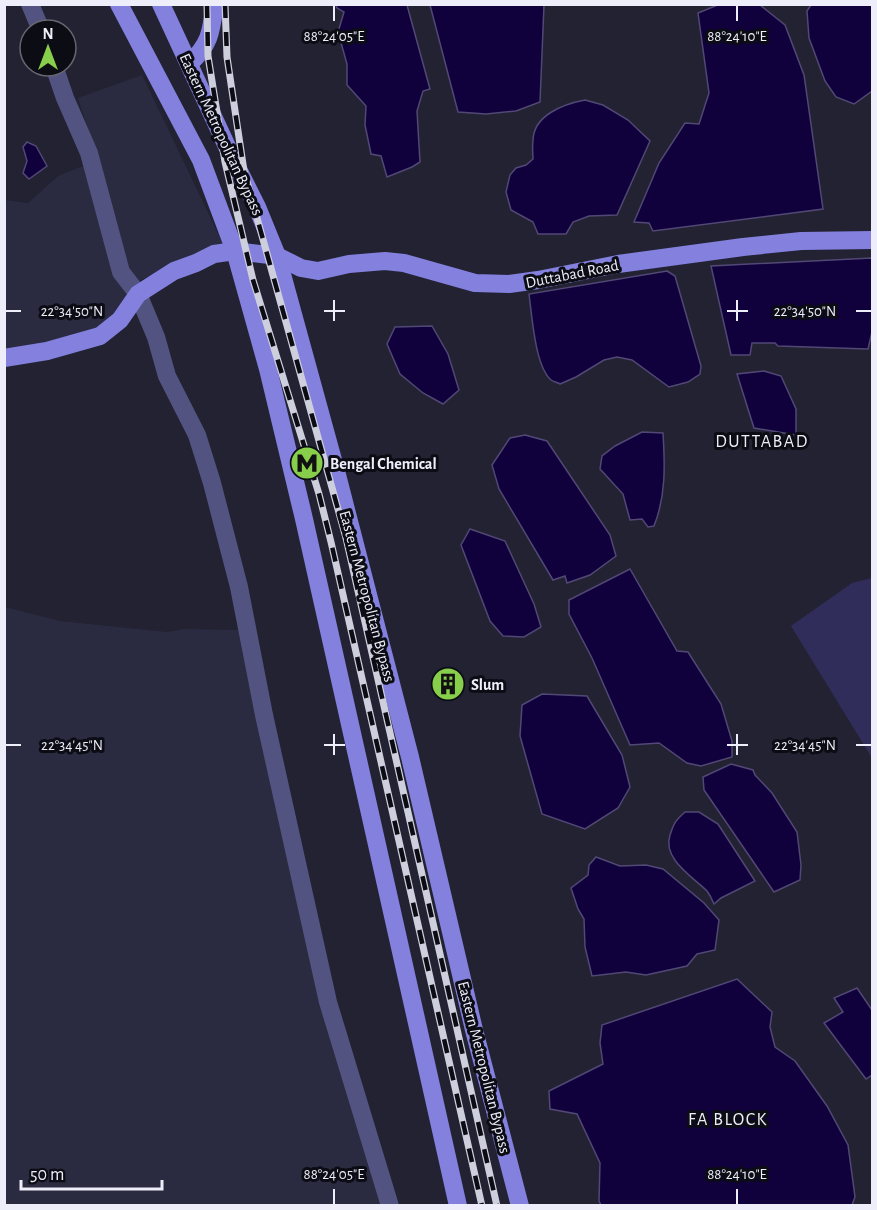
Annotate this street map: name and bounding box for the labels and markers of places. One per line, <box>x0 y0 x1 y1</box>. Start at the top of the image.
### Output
metro station icon: Bengal Chemical <box>289 445 325 481</box>
place label: Bengal Chemical <box>330 456 437 472</box>
building icon: Slum <box>430 666 466 702</box>
place label: Slum <box>471 677 504 693</box>

